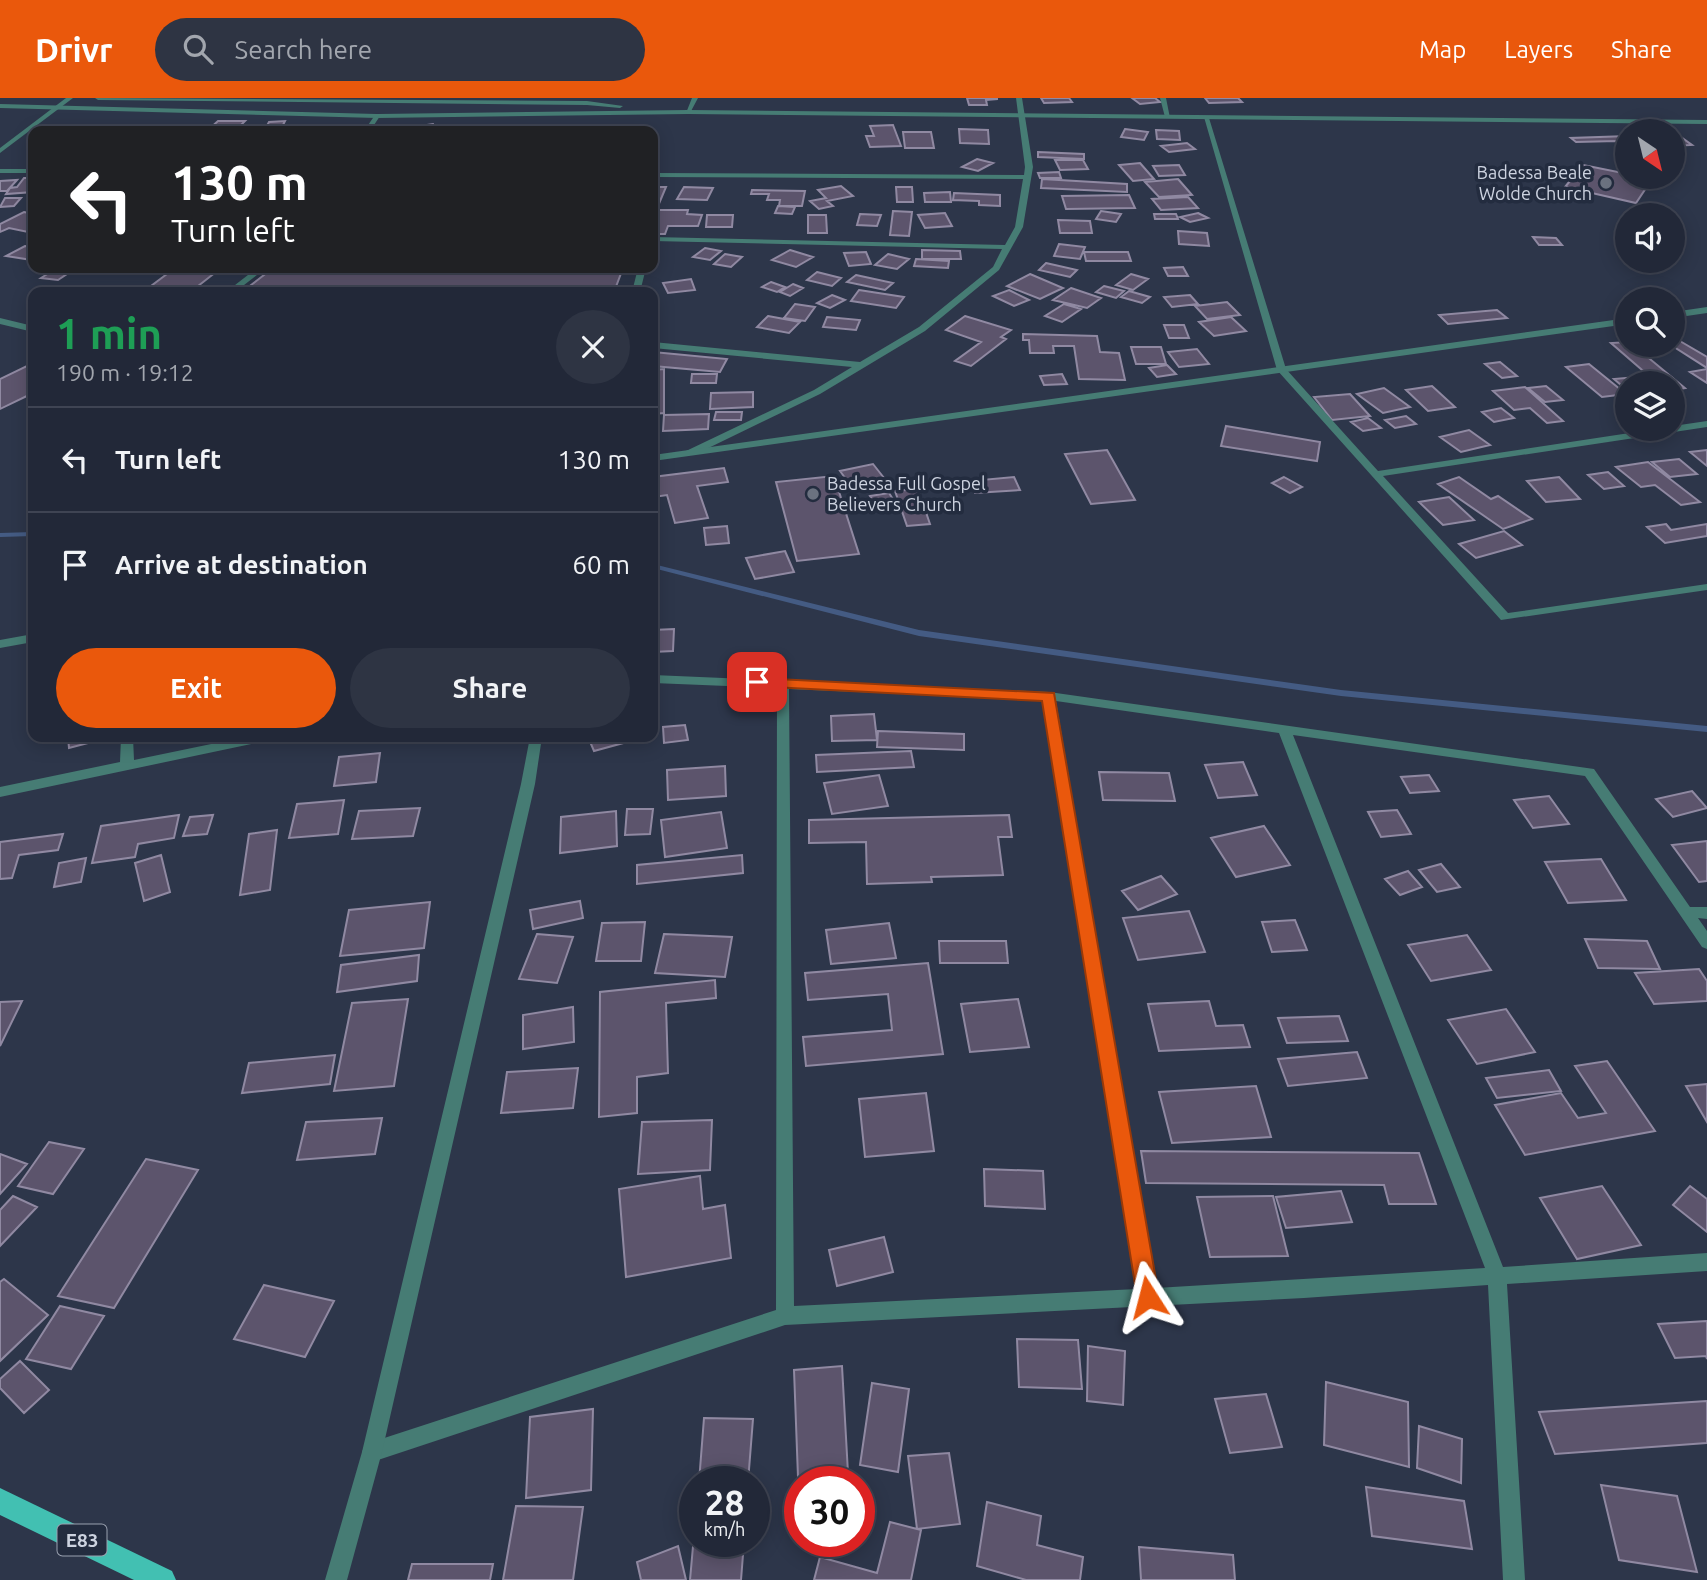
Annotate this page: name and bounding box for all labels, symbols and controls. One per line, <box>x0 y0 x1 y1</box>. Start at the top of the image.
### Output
search box <box>155 18 645 81</box>
icon: search <box>179 30 217 68</box>
text: Drivr <box>35 31 113 68</box>
text: Search here <box>235 35 372 64</box>
text: Map <box>1419 36 1466 63</box>
text: Layers <box>1504 36 1573 63</box>
text: Share <box>1611 36 1672 63</box>
north arrow <box>1615 119 1685 189</box>
map controls <box>1615 119 1685 441</box>
icon: left <box>56 154 147 245</box>
text: 130 m <box>171 154 308 209</box>
place label: Badessa Beale Wolde Church <box>1477 162 1592 203</box>
marker: Badessa Beale Wolde Church <box>1598 175 1614 191</box>
button: sound <box>1615 203 1685 273</box>
text: Turn left <box>171 212 295 248</box>
button: search <box>1615 287 1685 357</box>
text: 1 min <box>56 310 162 357</box>
button: close <box>556 310 630 384</box>
text: 190 m · 19:12 <box>56 360 194 385</box>
button: layers <box>1615 371 1685 441</box>
icon: left <box>56 441 94 479</box>
text: Turn left <box>115 445 221 474</box>
text: 130 m <box>558 445 630 474</box>
place label: Badessa Full Gospel Believers Church <box>827 473 986 514</box>
marker: Badessa Full Gospel Believers Church <box>805 486 821 502</box>
icon: arrive <box>56 546 94 584</box>
text: Arrive at destination <box>115 550 368 579</box>
text: 60 m <box>572 550 630 579</box>
button: Exit <box>56 648 336 728</box>
button: Share <box>350 648 630 728</box>
pin <box>727 652 787 712</box>
icon: arrive <box>738 663 776 701</box>
position arrow <box>1111 1260 1185 1334</box>
speed limit sign: 30 <box>784 1466 875 1557</box>
text: 28 <box>705 1482 744 1522</box>
text: km/h <box>704 1519 745 1539</box>
road number: E83 <box>57 1524 106 1556</box>

